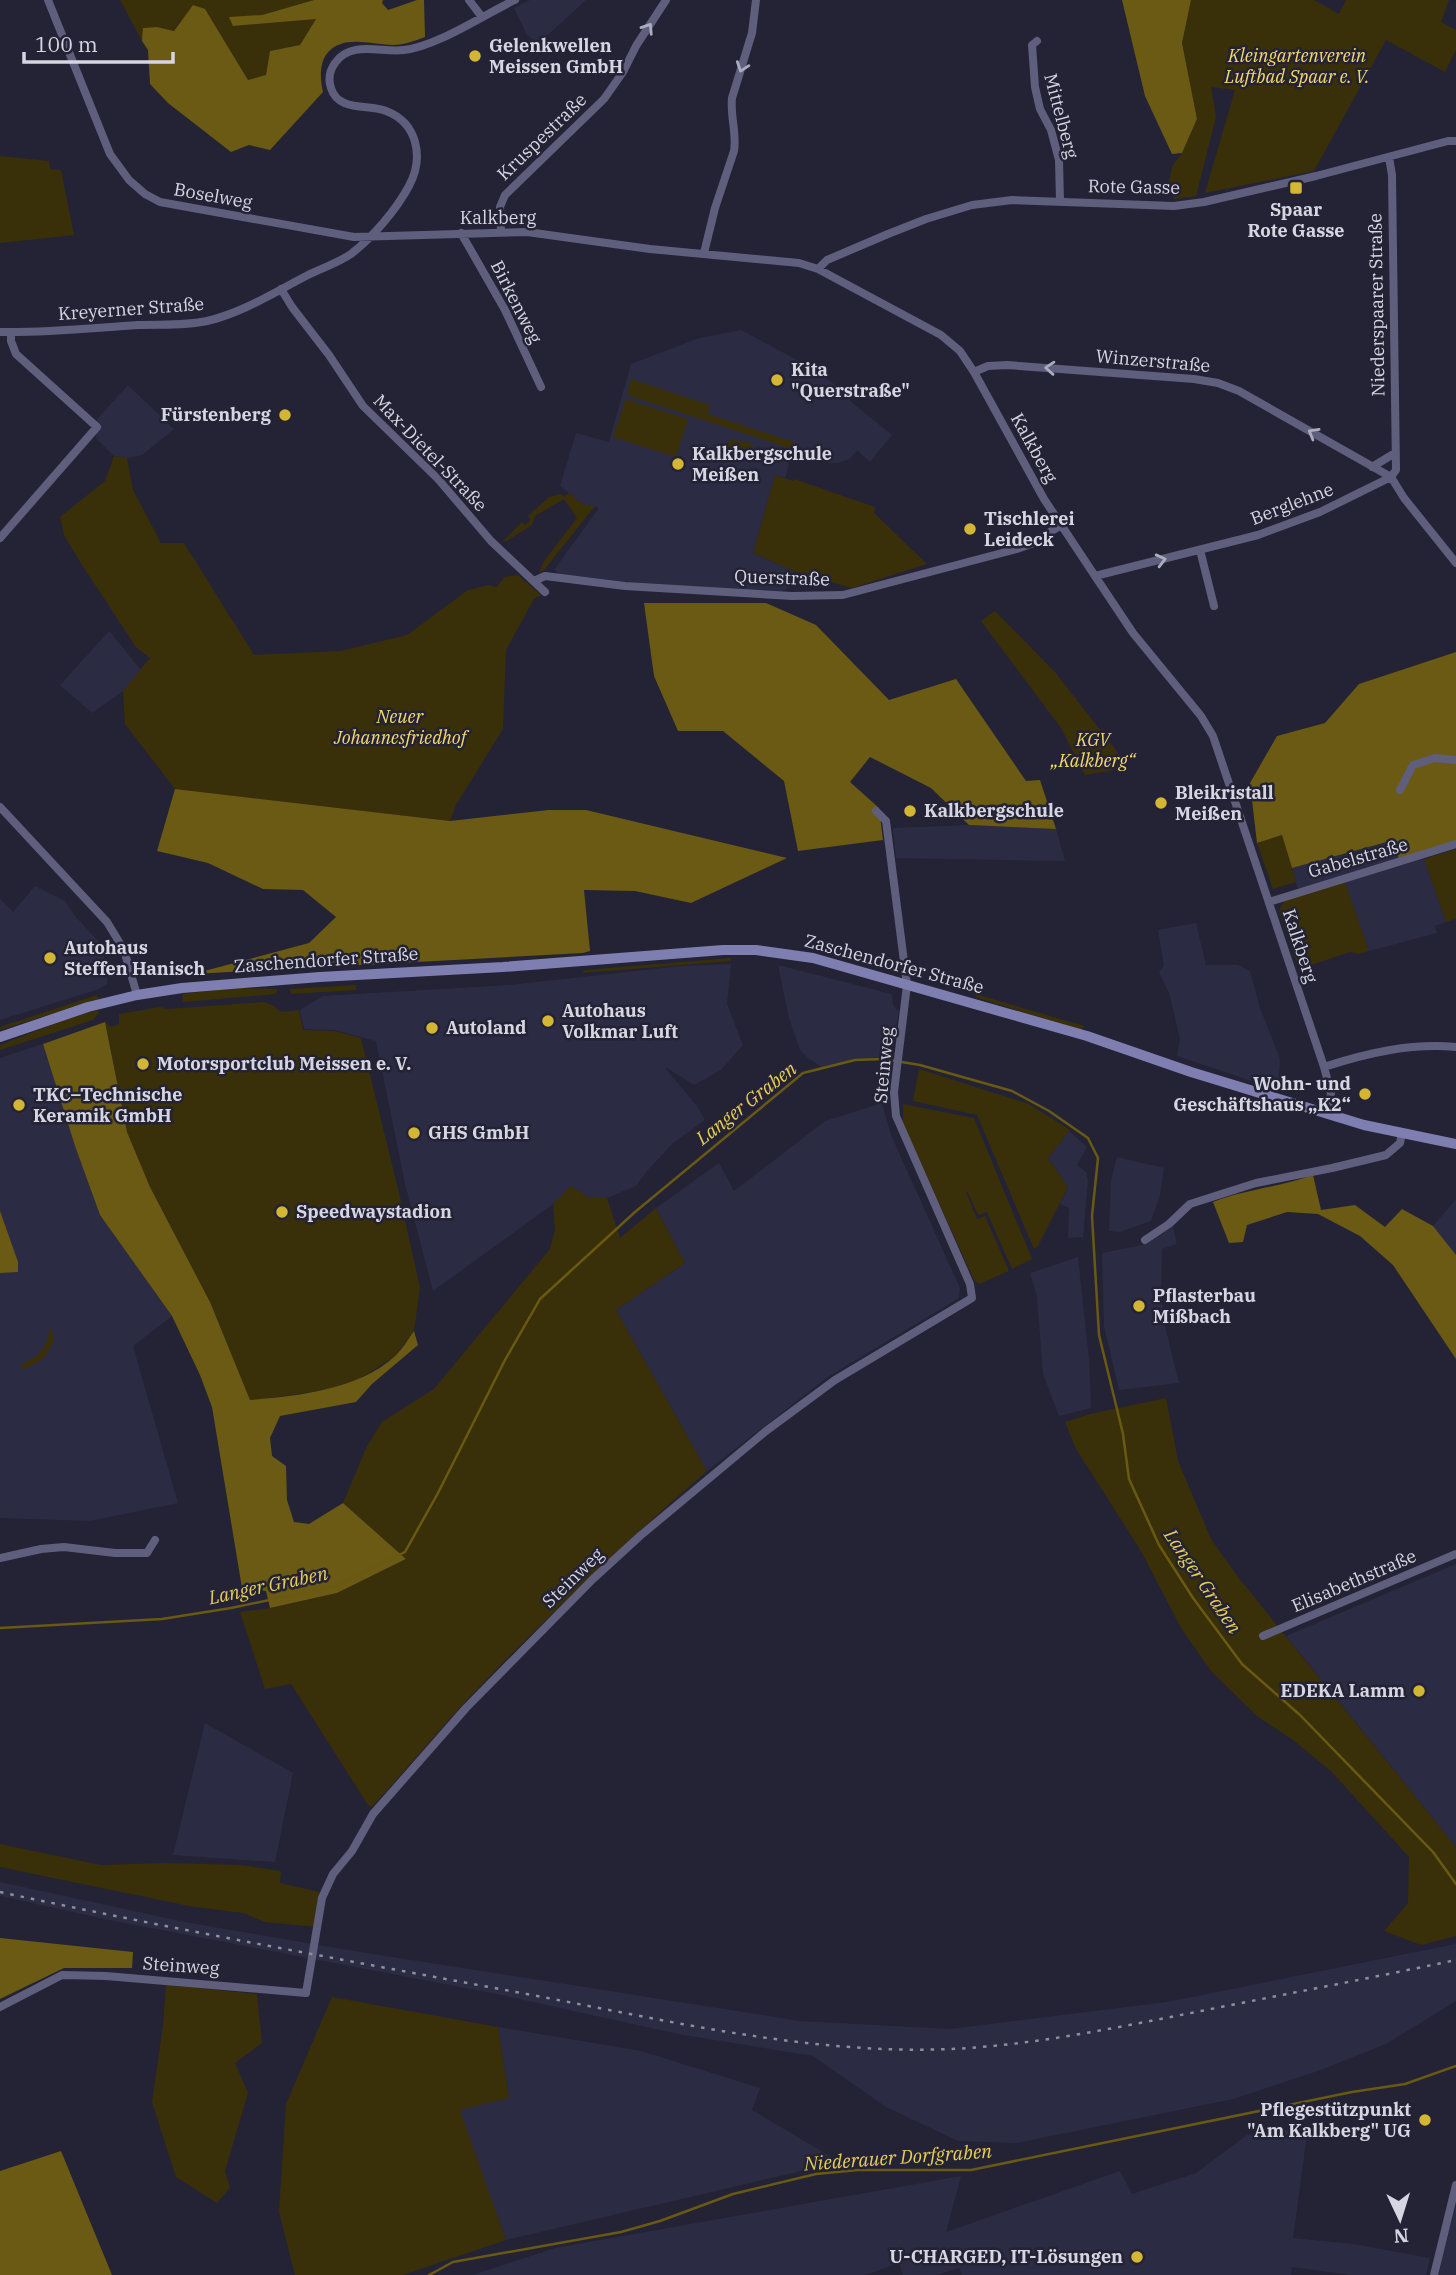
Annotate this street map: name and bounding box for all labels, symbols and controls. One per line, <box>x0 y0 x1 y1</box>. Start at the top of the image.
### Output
scale bar <box>24 21 173 65</box>
one-way arrow <box>639 22 652 35</box>
text: 100 m <box>35 30 98 58</box>
place label: Gelenkwellen Meissen GmbH <box>489 34 623 78</box>
park label: Kleingartenverein Luftbad Spaar e. V. <box>1224 44 1369 88</box>
marker: Gelenkwellen Meissen GmbH <box>467 48 483 64</box>
one-way arrow <box>736 60 750 72</box>
street label: Mittelberg <box>1039 71 1084 161</box>
street label: Kruspestraße <box>492 88 591 185</box>
street label: Rote Gasse <box>1088 174 1180 199</box>
street label: Boselweg <box>172 177 254 214</box>
marker: Spaar Rote Gasse <box>1288 180 1304 196</box>
place label: Spaar Rote Gasse <box>1247 198 1345 242</box>
street label: Kalkberg <box>460 206 536 229</box>
street label: Niederspaarer Straße <box>1363 213 1390 397</box>
street label: Birkenweg <box>486 256 547 347</box>
street label: Kreyerner Straße <box>57 292 205 325</box>
street label: Winzerstraße <box>1095 344 1211 377</box>
place label: Kita "Querstraße" <box>791 358 910 402</box>
one-way arrow <box>1044 361 1055 376</box>
marker: Kita "Querstraße" <box>769 372 785 388</box>
street label: Max-Dietel-Straße <box>369 389 492 516</box>
place label: Fürstenberg <box>161 403 272 426</box>
marker: Fürstenberg <box>277 407 293 423</box>
street label: Kalkberg <box>1006 409 1063 487</box>
one-way arrow <box>1308 428 1320 441</box>
place label: Kalkbergschule Meißen <box>692 442 832 486</box>
marker: Kalkbergschule Meißen <box>670 456 686 472</box>
street label: Berglehne <box>1247 477 1337 530</box>
place label: Tischlerei Leideck <box>984 507 1074 551</box>
marker: Tischlerei Leideck <box>962 521 978 537</box>
one-way arrow <box>1155 554 1167 568</box>
street label: Querstraße <box>734 564 830 591</box>
park label: Neuer Johannesfriedhof <box>333 705 470 749</box>
park label: KGV „Kalkberg“ <box>1050 728 1137 772</box>
place label: Bleikristall Meißen <box>1175 781 1274 825</box>
marker: Bleikristall Meißen <box>1153 795 1169 811</box>
place label: Kalkbergschule <box>924 799 1064 822</box>
marker: Kalkbergschule <box>902 803 918 819</box>
street label: Gabelstraße <box>1305 832 1410 883</box>
street label: Kalkberg <box>1278 906 1323 986</box>
street label: Zaschendorfer Straße <box>802 928 986 999</box>
place label: Autohaus Steffen Hanisch <box>64 936 205 980</box>
street label: Zaschendorfer Straße <box>233 942 419 977</box>
marker: Autohaus Steffen Hanisch <box>42 950 58 966</box>
place label: Autohaus Volkmar Luft <box>562 999 678 1043</box>
marker: Autohaus Volkmar Luft <box>540 1013 556 1029</box>
place label: Autoland <box>446 1016 527 1039</box>
marker: Autoland <box>424 1020 440 1036</box>
street label: Steinweg <box>869 1025 898 1104</box>
place label: Motorsportclub Meissen e. V. <box>157 1052 411 1075</box>
marker: Motorsportclub Meissen e. V. <box>135 1056 151 1072</box>
water label: Langer Graben <box>690 1056 801 1150</box>
place label: Wohn- und Geschäftshaus „K2“ <box>1173 1072 1351 1116</box>
place label: TKC–Technische Keramik GmbH <box>33 1083 182 1127</box>
marker: Wohn- und Geschäftshaus „K2“ <box>1357 1086 1373 1102</box>
marker: TKC–Technische Keramik GmbH <box>11 1097 27 1113</box>
place label: GHS GmbH <box>428 1121 529 1144</box>
marker: GHS GmbH <box>406 1125 422 1141</box>
place label: Speedwaystadion <box>296 1200 452 1223</box>
marker: Speedwaystadion <box>274 1204 290 1220</box>
place label: Pflasterbau Mißbach <box>1153 1284 1256 1328</box>
marker: Pflasterbau Mißbach <box>1131 1298 1147 1314</box>
water label: Langer Graben <box>1159 1523 1247 1638</box>
street label: Steinweg <box>537 1543 608 1613</box>
street label: Elisabethstraße <box>1288 1544 1420 1617</box>
water label: Langer Graben <box>205 1561 330 1610</box>
place label: EDEKA Lamm <box>1281 1679 1406 1702</box>
marker: EDEKA Lamm <box>1411 1683 1427 1699</box>
street label: Steinweg <box>142 1951 220 1980</box>
place label: Pflegestützpunkt "Am Kalkberg" UG <box>1247 2098 1411 2142</box>
marker: Pflegestützpunkt "Am Kalkberg" UG <box>1417 2112 1433 2128</box>
water label: Niederauer Dorfgraben <box>802 2138 993 2176</box>
north arrow <box>1365 2184 1435 2254</box>
text: N <box>1393 2223 1410 2248</box>
place label: U-CHARGED, IT-Lösungen <box>889 2245 1123 2268</box>
marker: U-CHARGED, IT-Lösungen <box>1129 2249 1145 2265</box>

